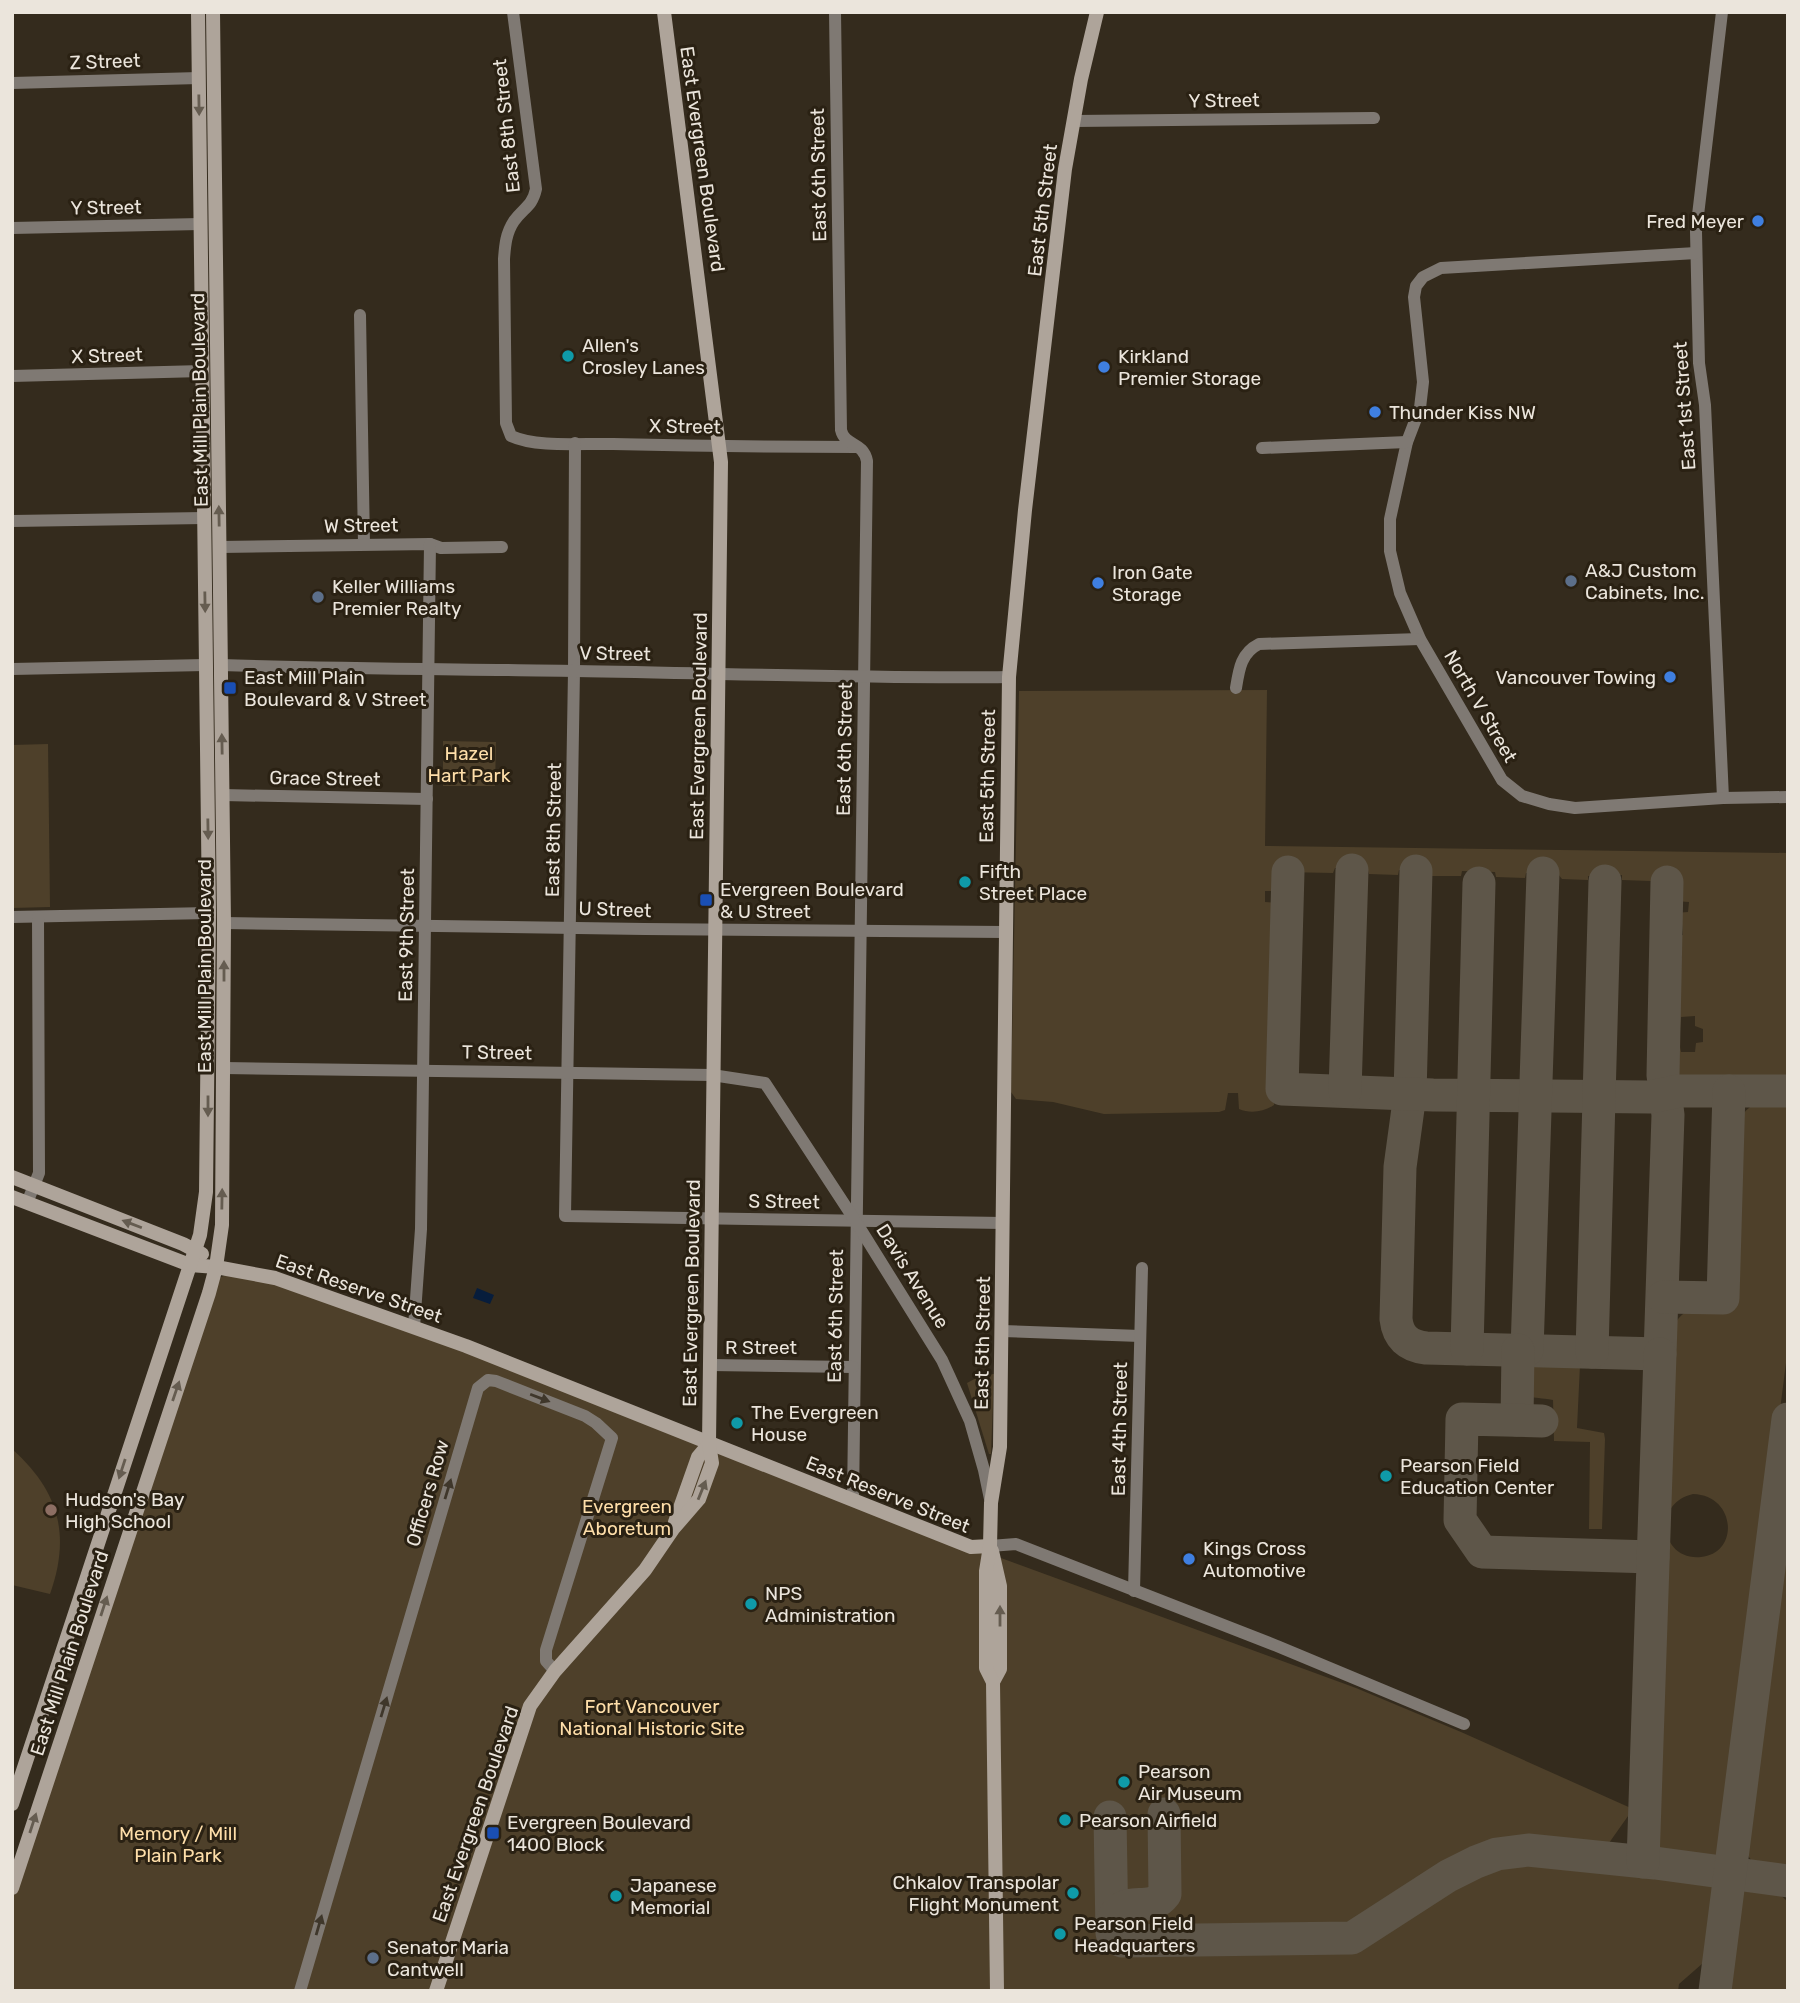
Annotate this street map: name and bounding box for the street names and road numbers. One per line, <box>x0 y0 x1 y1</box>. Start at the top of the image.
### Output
street label: East Evergreen Boulevard <box>675 45 730 273</box>
street label: Z Street <box>69 49 141 74</box>
street label: East 8th Street <box>488 57 525 194</box>
street label: Y Street <box>1188 88 1260 113</box>
street label: East 6th Street <box>806 107 831 242</box>
street label: East 5th Street <box>1023 142 1062 278</box>
street label: Y Street <box>70 195 142 220</box>
street label: East Mill Plain Boulevard <box>186 293 213 507</box>
street label: East 1st Street <box>1669 340 1700 471</box>
street label: X Street <box>71 343 144 368</box>
street label: X Street <box>649 414 722 439</box>
street label: W Street <box>324 513 399 538</box>
street label: East Evergreen Boulevard <box>685 612 712 840</box>
street label: V Street <box>579 641 652 666</box>
street label: North V Street <box>1439 646 1522 767</box>
street label: East 6th Street <box>832 681 857 816</box>
street label: East 5th Street <box>975 708 1000 843</box>
street label: East 8th Street <box>541 762 566 897</box>
street label: Grace Street <box>269 766 381 791</box>
street label: East Mill Plain Boulevard <box>193 859 216 1073</box>
street label: East 9th Street <box>394 867 419 1002</box>
street label: U Street <box>578 897 652 922</box>
street label: T Street <box>462 1040 533 1065</box>
street label: East Evergreen Boulevard <box>678 1179 705 1407</box>
street label: S Street <box>748 1189 820 1214</box>
street label: Davis Avenue <box>871 1220 954 1333</box>
street label: East 6th Street <box>823 1248 848 1383</box>
street label: East Reserve Street <box>273 1249 446 1328</box>
street label: East 5th Street <box>970 1275 995 1410</box>
street label: R Street <box>725 1336 798 1359</box>
street label: East 4th Street <box>1107 1361 1132 1496</box>
street label: Officers Row <box>401 1437 454 1549</box>
street label: East Reserve Street <box>803 1451 974 1538</box>
street label: East Mill Plain Boulevard <box>25 1548 114 1759</box>
street label: East Evergreen Boulevard <box>428 1703 523 1925</box>

